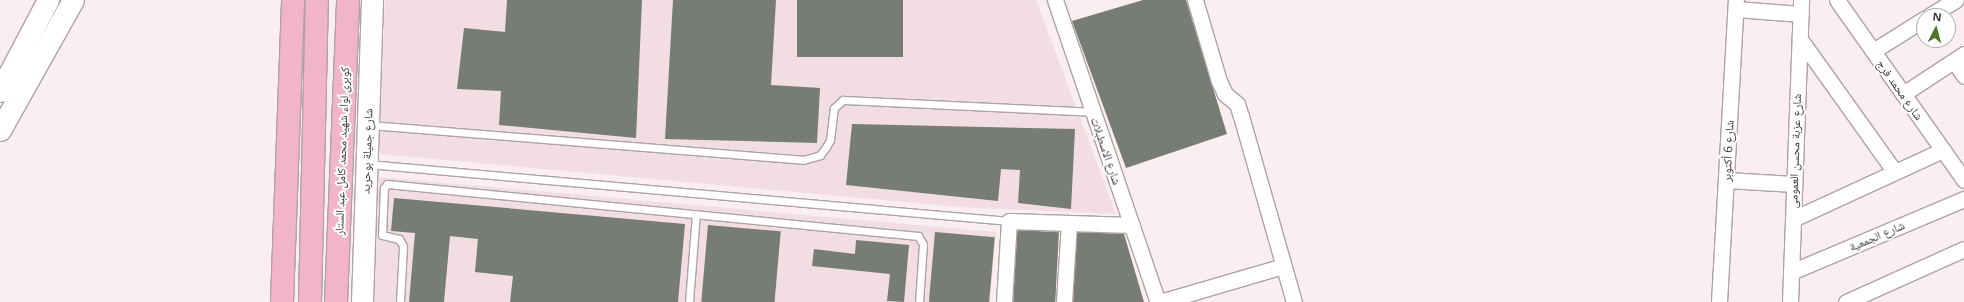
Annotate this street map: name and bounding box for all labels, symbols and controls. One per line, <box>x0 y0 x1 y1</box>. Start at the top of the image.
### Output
north arrow <box>1916 8 1956 48</box>
text: N <box>1932 9 1942 24</box>
street label: شارع محمد فرج <box>1874 57 1926 123</box>
street label: كوبرى لواء شهيد محمد كامل عبد الستار <box>332 66 352 236</box>
street label: شارع عزبة محسن العمومى <box>1786 93 1804 209</box>
street label: شارع جميلة بوحريد <box>358 108 376 194</box>
street label: شارع الاسطبلات <box>1088 115 1124 187</box>
street label: شارع 6 أكتوبر <box>1719 120 1737 182</box>
street label: شارع الجمعية <box>1847 218 1907 254</box>

